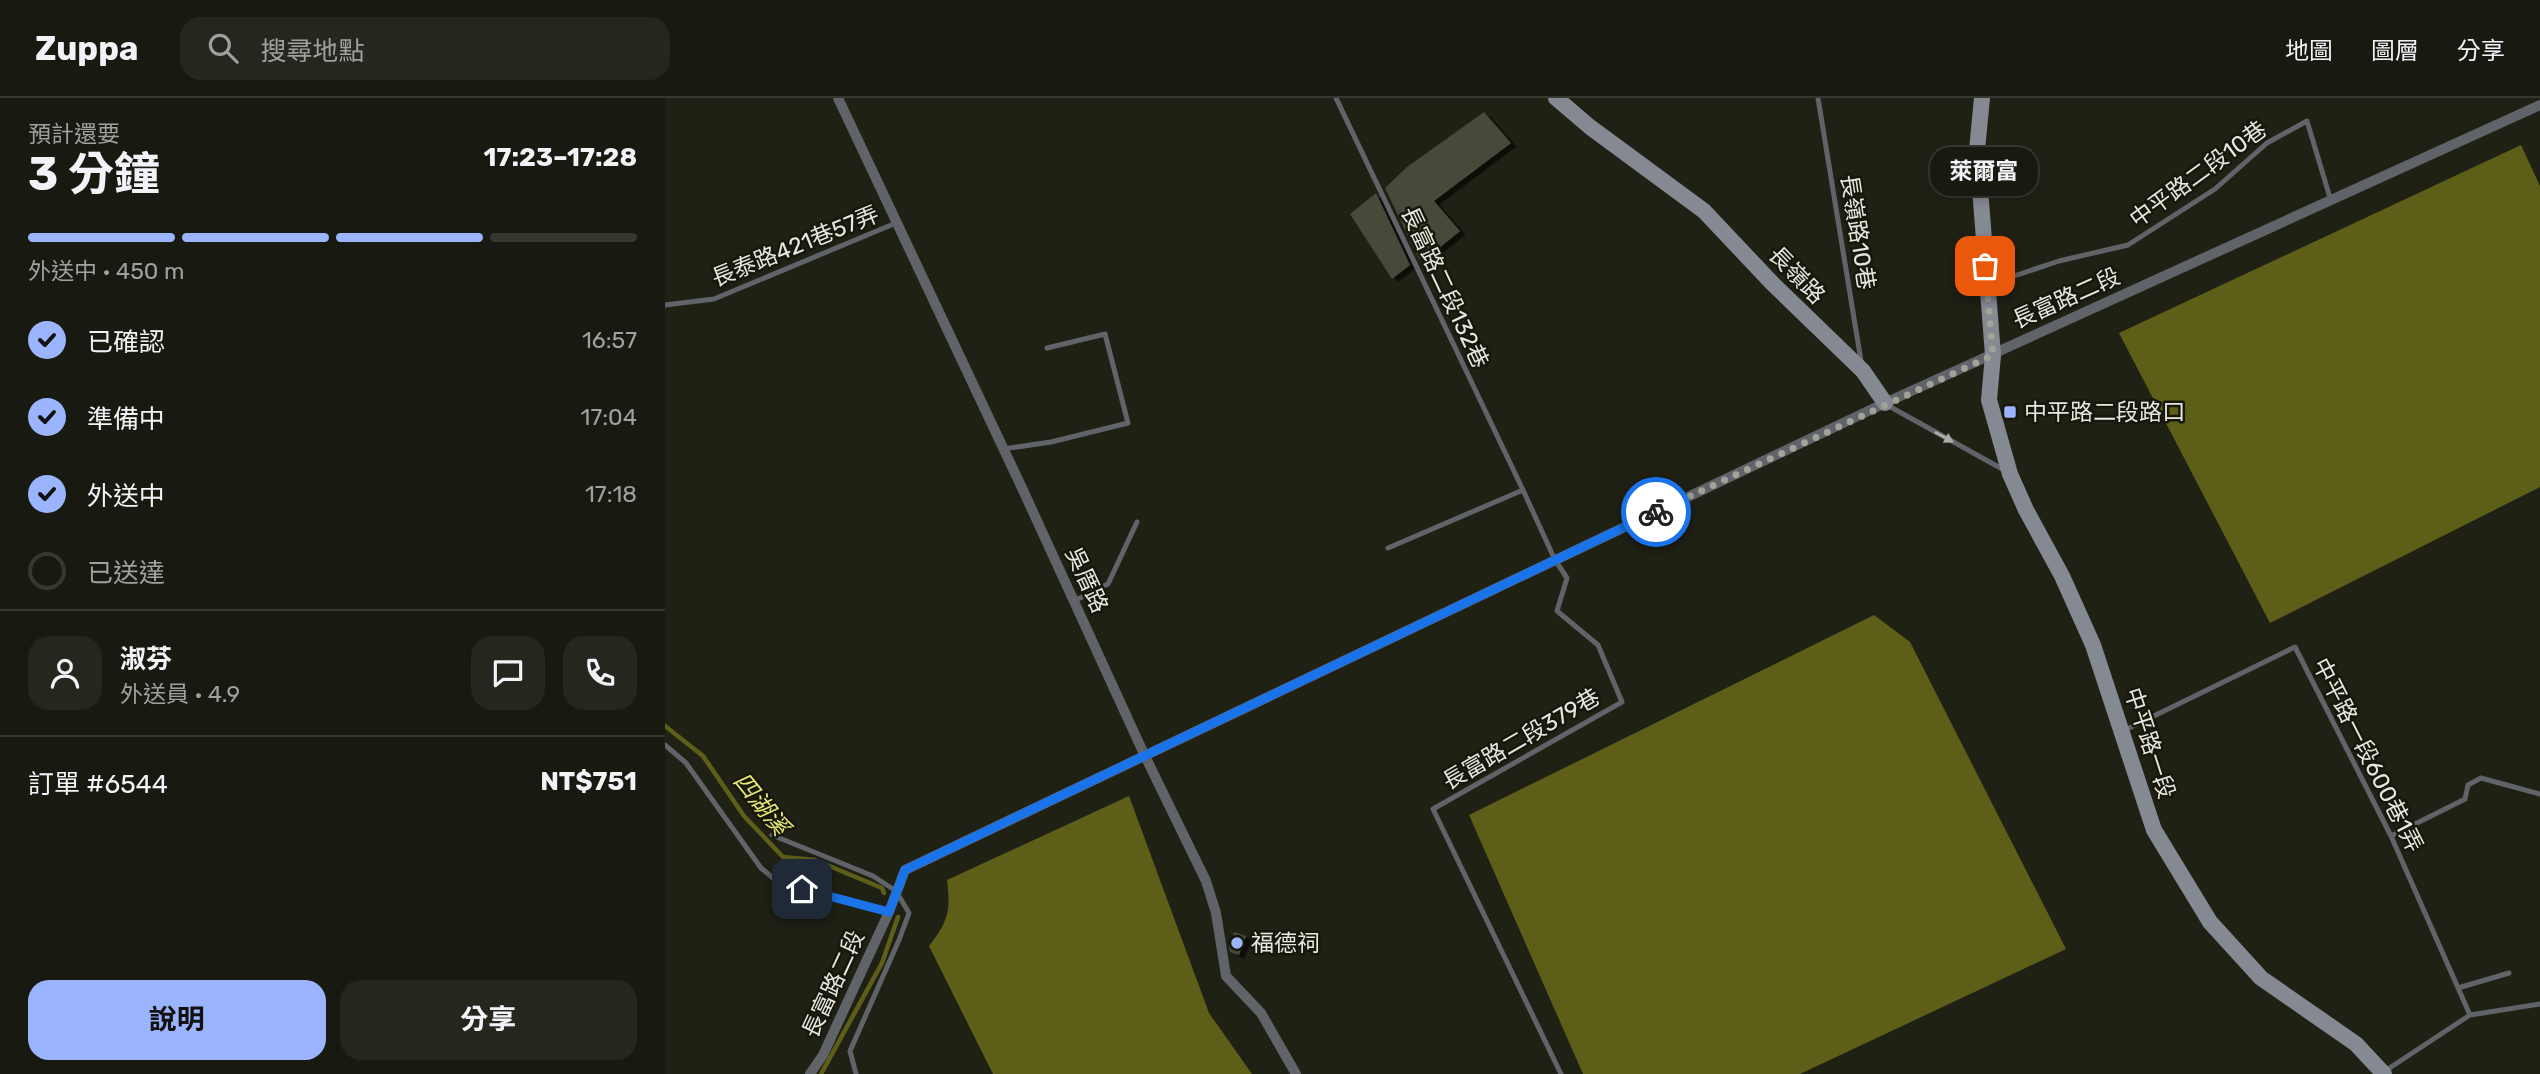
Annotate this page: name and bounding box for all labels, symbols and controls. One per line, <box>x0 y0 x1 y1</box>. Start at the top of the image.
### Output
search box <box>180 17 670 80</box>
text: Zuppa <box>35 29 138 68</box>
icon: search <box>204 29 242 67</box>
text: 搜尋地點 <box>260 36 365 67</box>
text: 地圖 <box>2285 37 2333 65</box>
text: 圖層 <box>2371 37 2419 65</box>
text: 分享 <box>2457 37 2505 65</box>
street label: 中平路二段10巷 <box>2124 115 2272 233</box>
text: 預計還要 <box>28 120 120 148</box>
text: 17:23–17:28 <box>484 142 637 173</box>
text: 3 分鐘 <box>28 147 160 202</box>
callout: 萊爾富 <box>1931 147 2039 196</box>
text: 萊爾富 <box>1950 157 2019 185</box>
street label: 長嶺路10巷 <box>1835 172 1881 292</box>
street label: 長泰路421巷57弄 <box>707 200 883 292</box>
street label: 長富路二段132巷 <box>1395 202 1495 372</box>
pin <box>1955 236 2015 296</box>
street label: 長嶺路 <box>1763 240 1831 310</box>
icon: bag <box>1966 247 2004 285</box>
text: 外送中 · 450 m <box>28 257 185 285</box>
street label: 長富路二段 <box>2008 262 2124 334</box>
icon: check <box>28 321 66 359</box>
text: 16:57 <box>582 326 637 354</box>
text: 已確認 <box>87 327 165 358</box>
icon: check <box>28 398 66 436</box>
place label: 中平路二段路口 <box>2024 398 2185 426</box>
text: 17:04 <box>581 403 637 431</box>
text: 準備中 <box>87 404 165 435</box>
marker: 中平路二段路口 <box>2002 404 2018 420</box>
one-way arrow <box>1934 431 1954 443</box>
icon: check <box>28 475 66 513</box>
courier <box>1621 477 1691 547</box>
text: 17:18 <box>585 480 637 508</box>
text: 外送中 <box>87 481 165 512</box>
icon: bike <box>1637 493 1675 531</box>
street label: 吳厝路 <box>1060 543 1114 617</box>
text: 已送達 <box>87 558 165 589</box>
button: person <box>28 636 102 710</box>
button: chat <box>471 636 545 710</box>
button: phone <box>563 636 637 710</box>
text: 淑芬 <box>120 644 172 675</box>
street label: 中平路一段600巷1弄 <box>2307 653 2429 857</box>
text: 外送員 · 4.9 <box>120 680 240 708</box>
street label: 長富路二段379巷 <box>1437 683 1605 795</box>
street label: 中平路一段 <box>2119 684 2181 802</box>
text: NT$751 <box>540 766 637 797</box>
water label: 四湖溪 <box>727 767 796 843</box>
text: 訂單 #6544 <box>28 769 168 800</box>
pin <box>772 859 832 919</box>
icon: home <box>783 870 821 908</box>
street label: 長富路二段 <box>796 926 870 1042</box>
place label: 福德祠 <box>1251 929 1320 957</box>
marker: 福德祠 <box>1229 935 1245 951</box>
button: 說明 <box>28 980 326 1060</box>
button: 分享 <box>340 980 637 1060</box>

